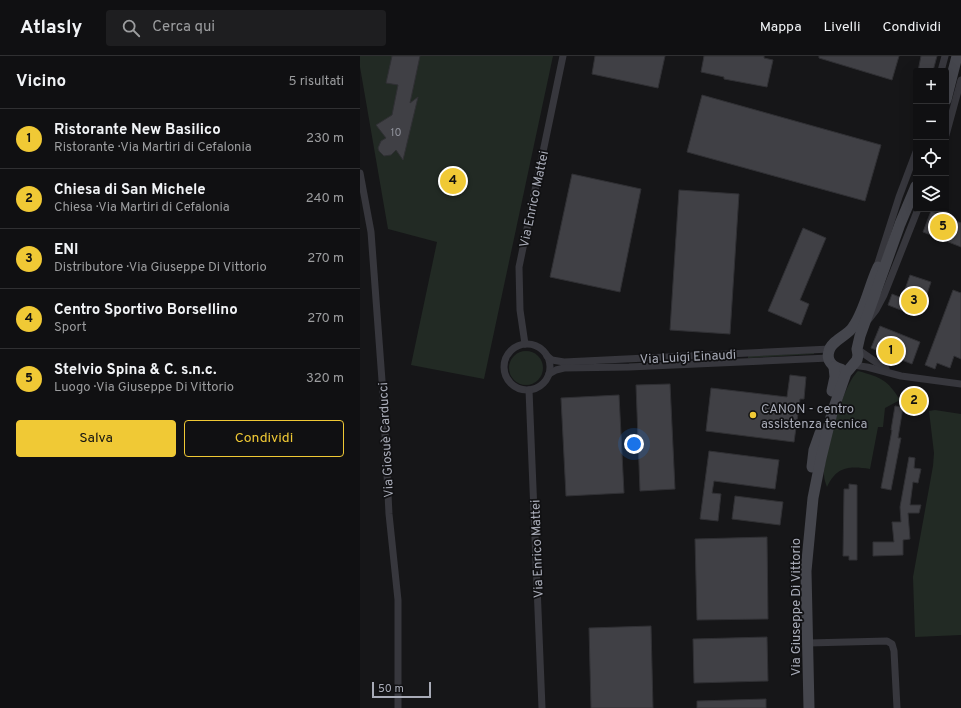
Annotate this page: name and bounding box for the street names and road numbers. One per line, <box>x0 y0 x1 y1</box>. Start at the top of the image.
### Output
street label: Via Enrico Mattei <box>517 150 553 249</box>
street label: Via Luigi Einaudi <box>640 347 737 369</box>
street label: Via Giosuè Carducci <box>376 382 398 498</box>
street label: Via Enrico Mattei <box>528 499 548 598</box>
street label: Via Giuseppe Di Vittorio <box>789 538 805 676</box>

